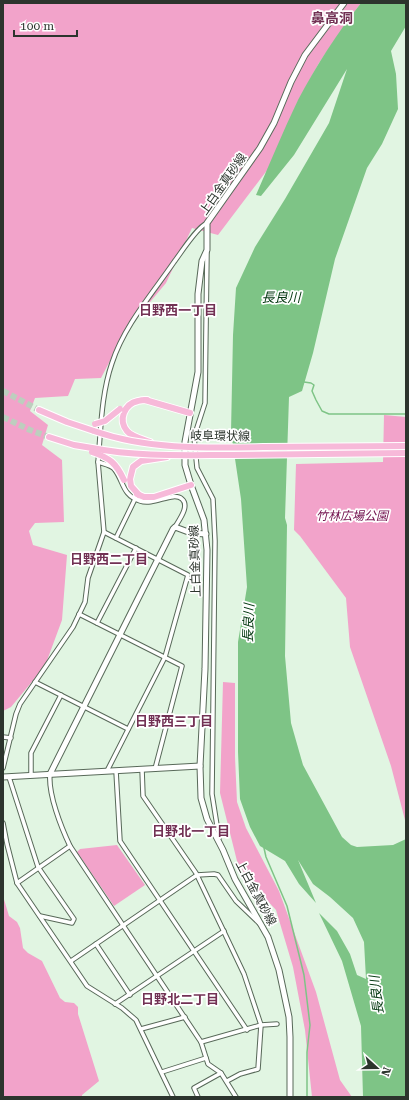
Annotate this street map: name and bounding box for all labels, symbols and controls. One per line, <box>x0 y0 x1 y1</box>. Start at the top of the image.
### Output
district label: 鼻高洞 <box>311 10 353 26</box>
scale bar <box>14 12 77 38</box>
text: 100 m <box>20 19 54 33</box>
street label: 上白金真砂線 <box>197 150 249 218</box>
water label: 長良川 <box>261 290 302 305</box>
district label: 日野西一丁目 <box>139 303 217 318</box>
street label: 岐阜環状線 <box>190 428 250 444</box>
park label: 竹林広場公園 <box>316 509 390 523</box>
street label: 上白金真砂線 <box>187 525 203 597</box>
district label: 日野西二丁目 <box>70 552 148 567</box>
water label: 長良川 <box>240 601 257 643</box>
district label: 日野西三丁目 <box>135 714 213 729</box>
district label: 日野北一丁目 <box>152 824 230 839</box>
street label: 上白金真砂線 <box>233 858 279 928</box>
water label: 長良川 <box>366 973 386 1015</box>
district label: 日野北二丁目 <box>141 992 219 1007</box>
north arrow <box>357 1048 397 1088</box>
text: N <box>378 1065 393 1078</box>

